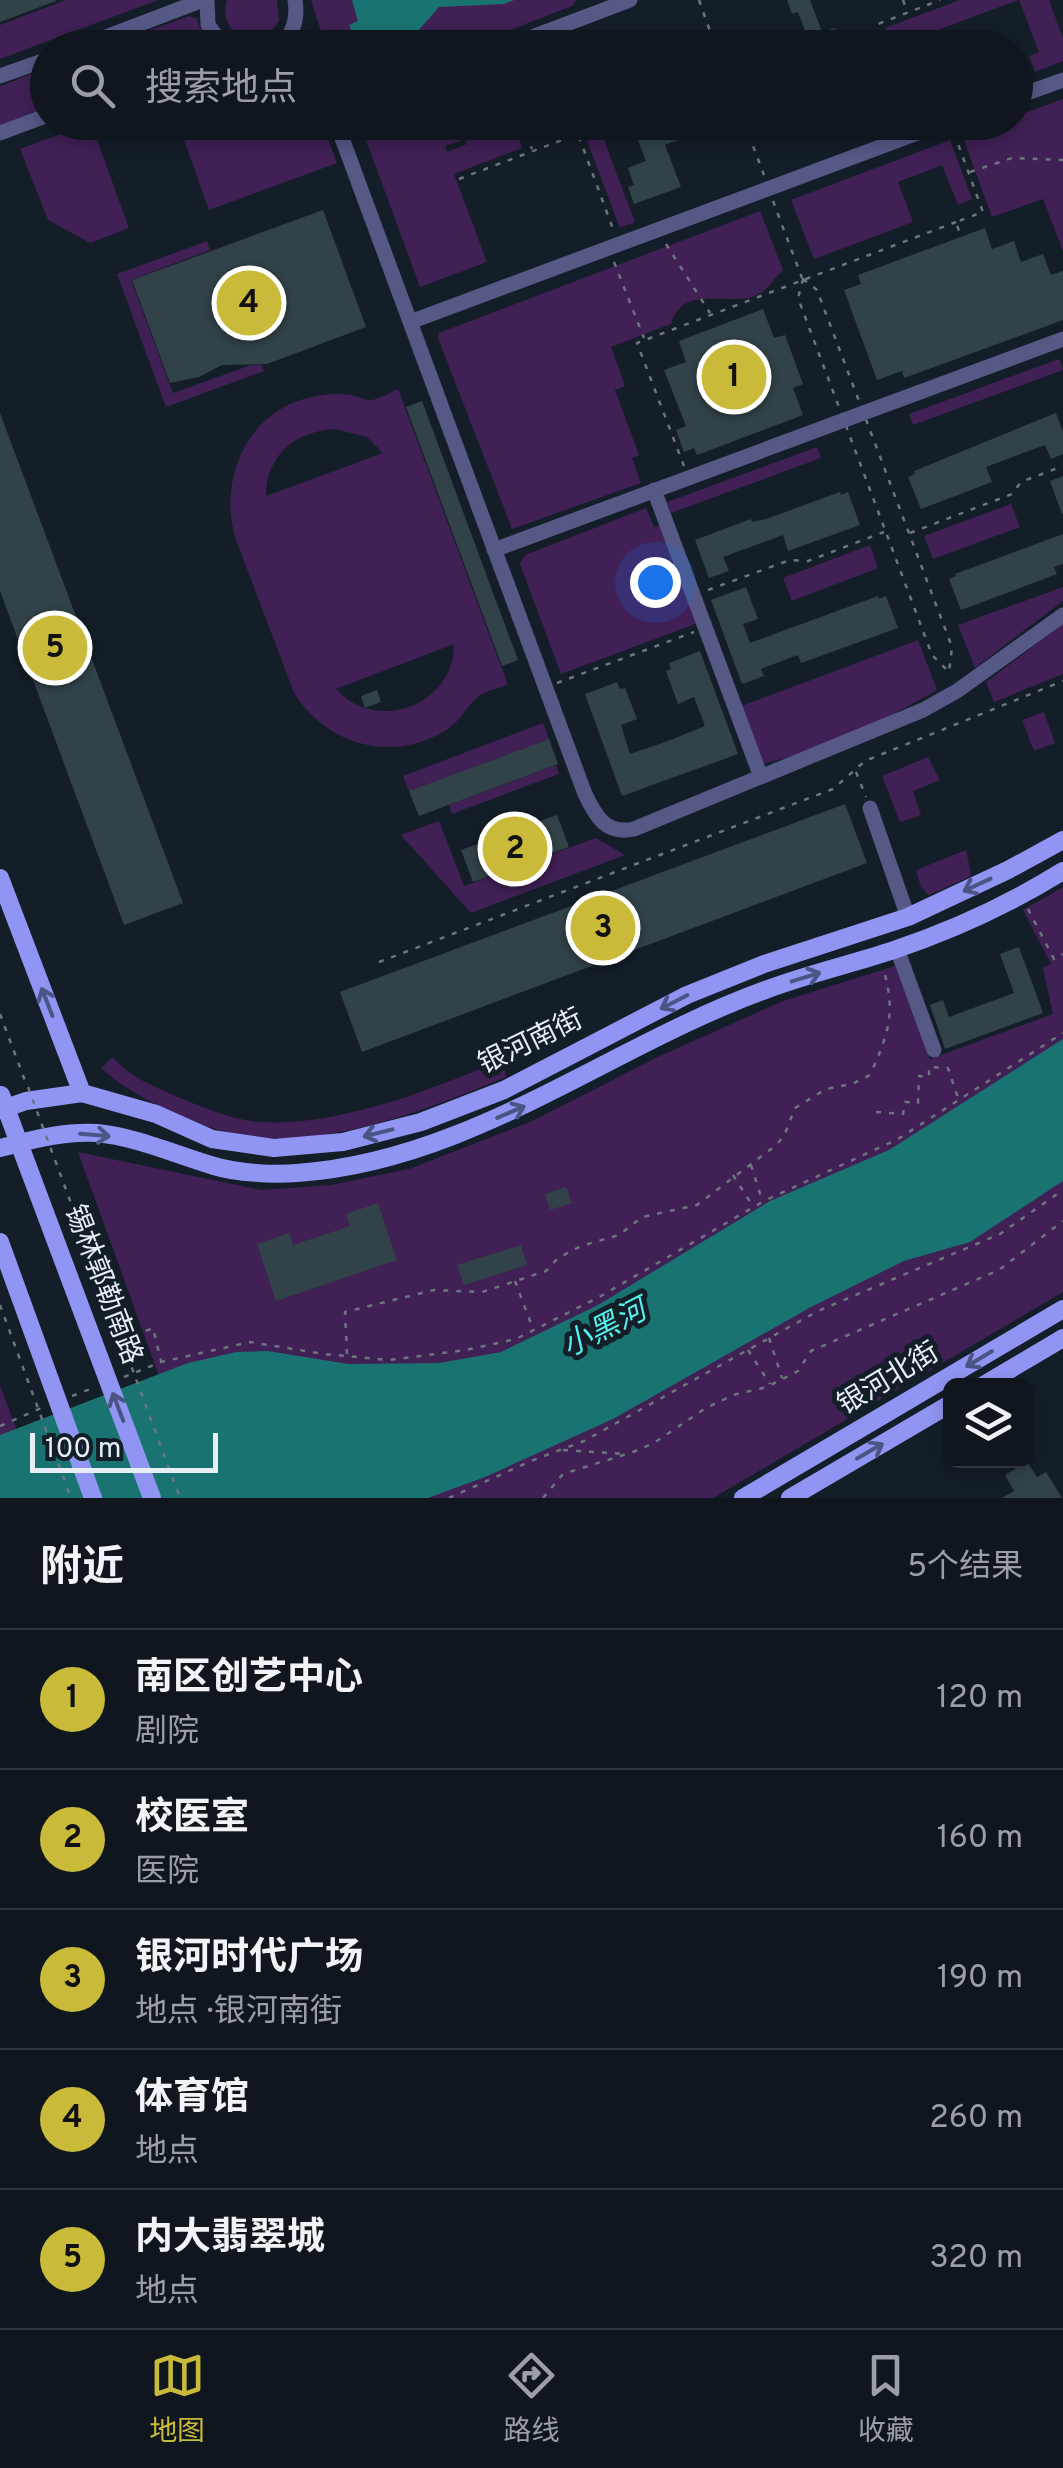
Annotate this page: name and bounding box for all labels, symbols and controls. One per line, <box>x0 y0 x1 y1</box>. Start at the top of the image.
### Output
search box <box>30 30 1033 140</box>
icon: search <box>65 58 120 113</box>
text: 搜索地点 <box>145 66 297 115</box>
pin: 4 <box>216 266 282 340</box>
pin: 1 <box>702 340 766 414</box>
your location <box>630 557 681 608</box>
pin: 5 <box>22 610 88 686</box>
pin: 2 <box>482 812 548 886</box>
one-way arrow <box>963 877 993 896</box>
pin: 3 <box>570 890 636 966</box>
one-way arrow <box>789 967 821 985</box>
one-way arrow <box>37 987 55 1017</box>
one-way arrow <box>660 993 690 1012</box>
street label: 银河南街 <box>473 1002 589 1084</box>
one-way arrow <box>495 1101 526 1119</box>
one-way arrow <box>363 1125 394 1144</box>
one-way arrow <box>79 1126 111 1145</box>
street label: 锡林郭勒南路 <box>55 1200 149 1370</box>
water label: 小黑河 <box>557 1291 658 1367</box>
street label: 银河北街 <box>832 1336 946 1424</box>
one-way arrow <box>965 1349 994 1369</box>
map controls <box>943 1378 1033 1468</box>
button: layers <box>943 1378 1033 1468</box>
one-way arrow <box>108 1392 126 1423</box>
scale bar <box>30 1428 218 1472</box>
text: 100 m <box>45 1432 121 1468</box>
one-way arrow <box>856 1441 884 1461</box>
text: 附近 <box>40 1543 124 1596</box>
text: 5个结果 <box>907 1548 1023 1588</box>
text: 南区创艺中心 <box>135 1655 363 1704</box>
text: 1 <box>66 1679 79 1719</box>
text: 120 m <box>936 1679 1023 1719</box>
text: 剧院 <box>135 1713 199 1753</box>
text: 校医室 <box>135 1795 249 1844</box>
text: 2 <box>63 1819 82 1859</box>
text: 160 m <box>937 1819 1023 1859</box>
text: 医院 <box>135 1853 199 1893</box>
text: 银河时代广场 <box>135 1935 363 1984</box>
text: 3 <box>63 1959 82 1999</box>
text: 190 m <box>937 1959 1023 1999</box>
text: 地点 · 银河南街 <box>135 1993 342 2033</box>
text: 体育馆 <box>135 2075 249 2124</box>
text: 4 <box>62 2099 83 2139</box>
text: 260 m <box>929 2099 1023 2139</box>
text: 地点 <box>135 2133 199 2173</box>
text: 内大翡翠城 <box>135 2215 325 2264</box>
text: 5 <box>63 2239 82 2279</box>
text: 320 m <box>930 2239 1023 2279</box>
text: 地点 <box>135 2273 199 2313</box>
tab: 地图 <box>149 2348 205 2451</box>
tab: 路线 <box>503 2348 560 2451</box>
tab: 收藏 <box>858 2348 914 2451</box>

